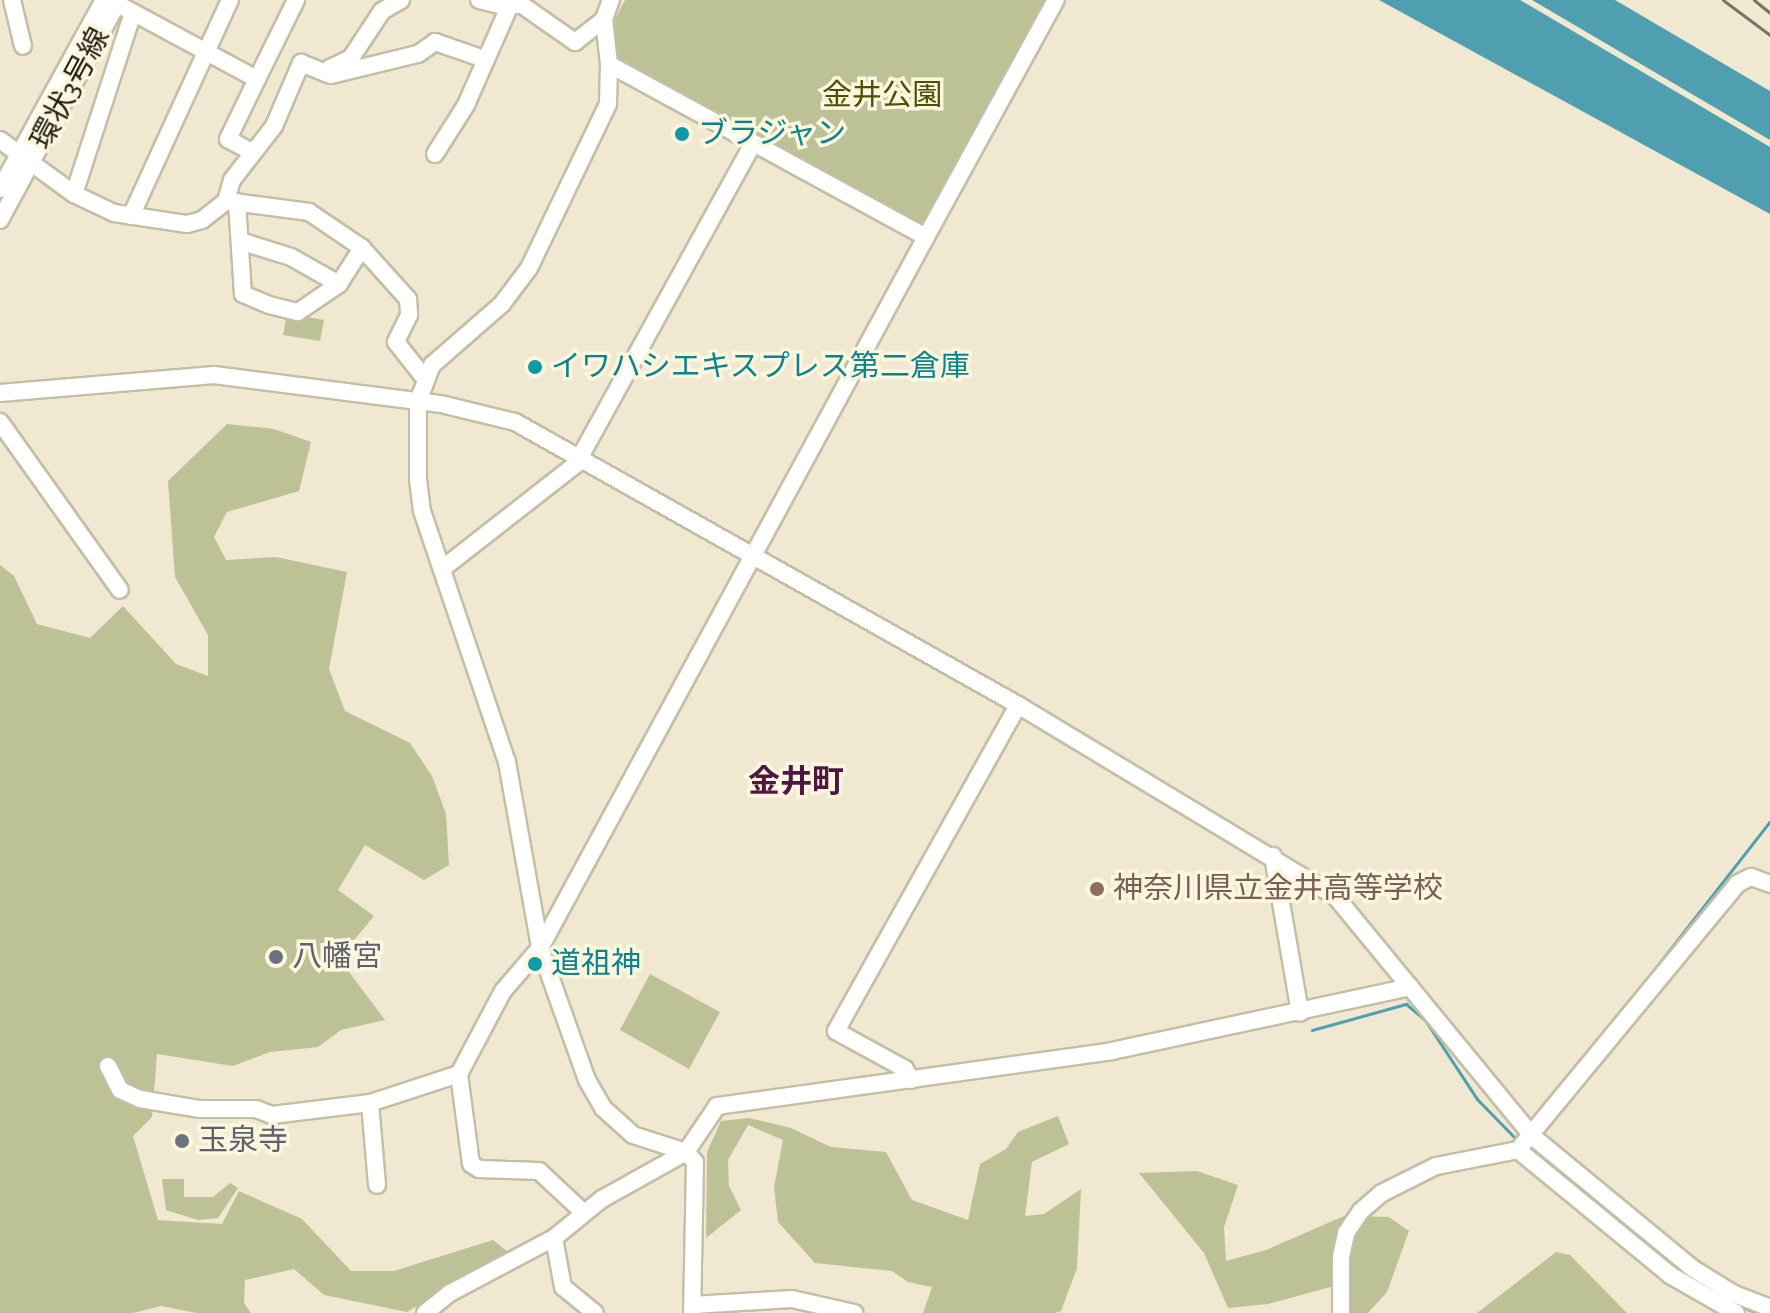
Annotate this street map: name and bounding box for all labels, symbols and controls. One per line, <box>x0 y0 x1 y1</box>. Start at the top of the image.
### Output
street label: 環状3号線 <box>24 22 118 156</box>
park label: 金井公園 <box>822 78 942 114</box>
place label: ブラジャン <box>698 116 848 152</box>
marker: ブラジャン <box>673 125 691 143</box>
place label: イワハシエキスプレス第二倉庫 <box>551 349 971 385</box>
marker: イワハシエキスプレス第二倉庫 <box>526 358 544 376</box>
district label: 金井町 <box>748 763 844 801</box>
place label: 神奈川県立金井高等学校 <box>1113 871 1443 907</box>
marker: 神奈川県立金井高等学校 <box>1088 880 1106 898</box>
place label: 八幡宮 <box>292 939 382 975</box>
place label: 道祖神 <box>551 946 641 982</box>
marker: 八幡宮 <box>267 948 285 966</box>
marker: 道祖神 <box>526 955 544 973</box>
place label: 玉泉寺 <box>198 1123 288 1159</box>
marker: 玉泉寺 <box>173 1132 191 1150</box>

